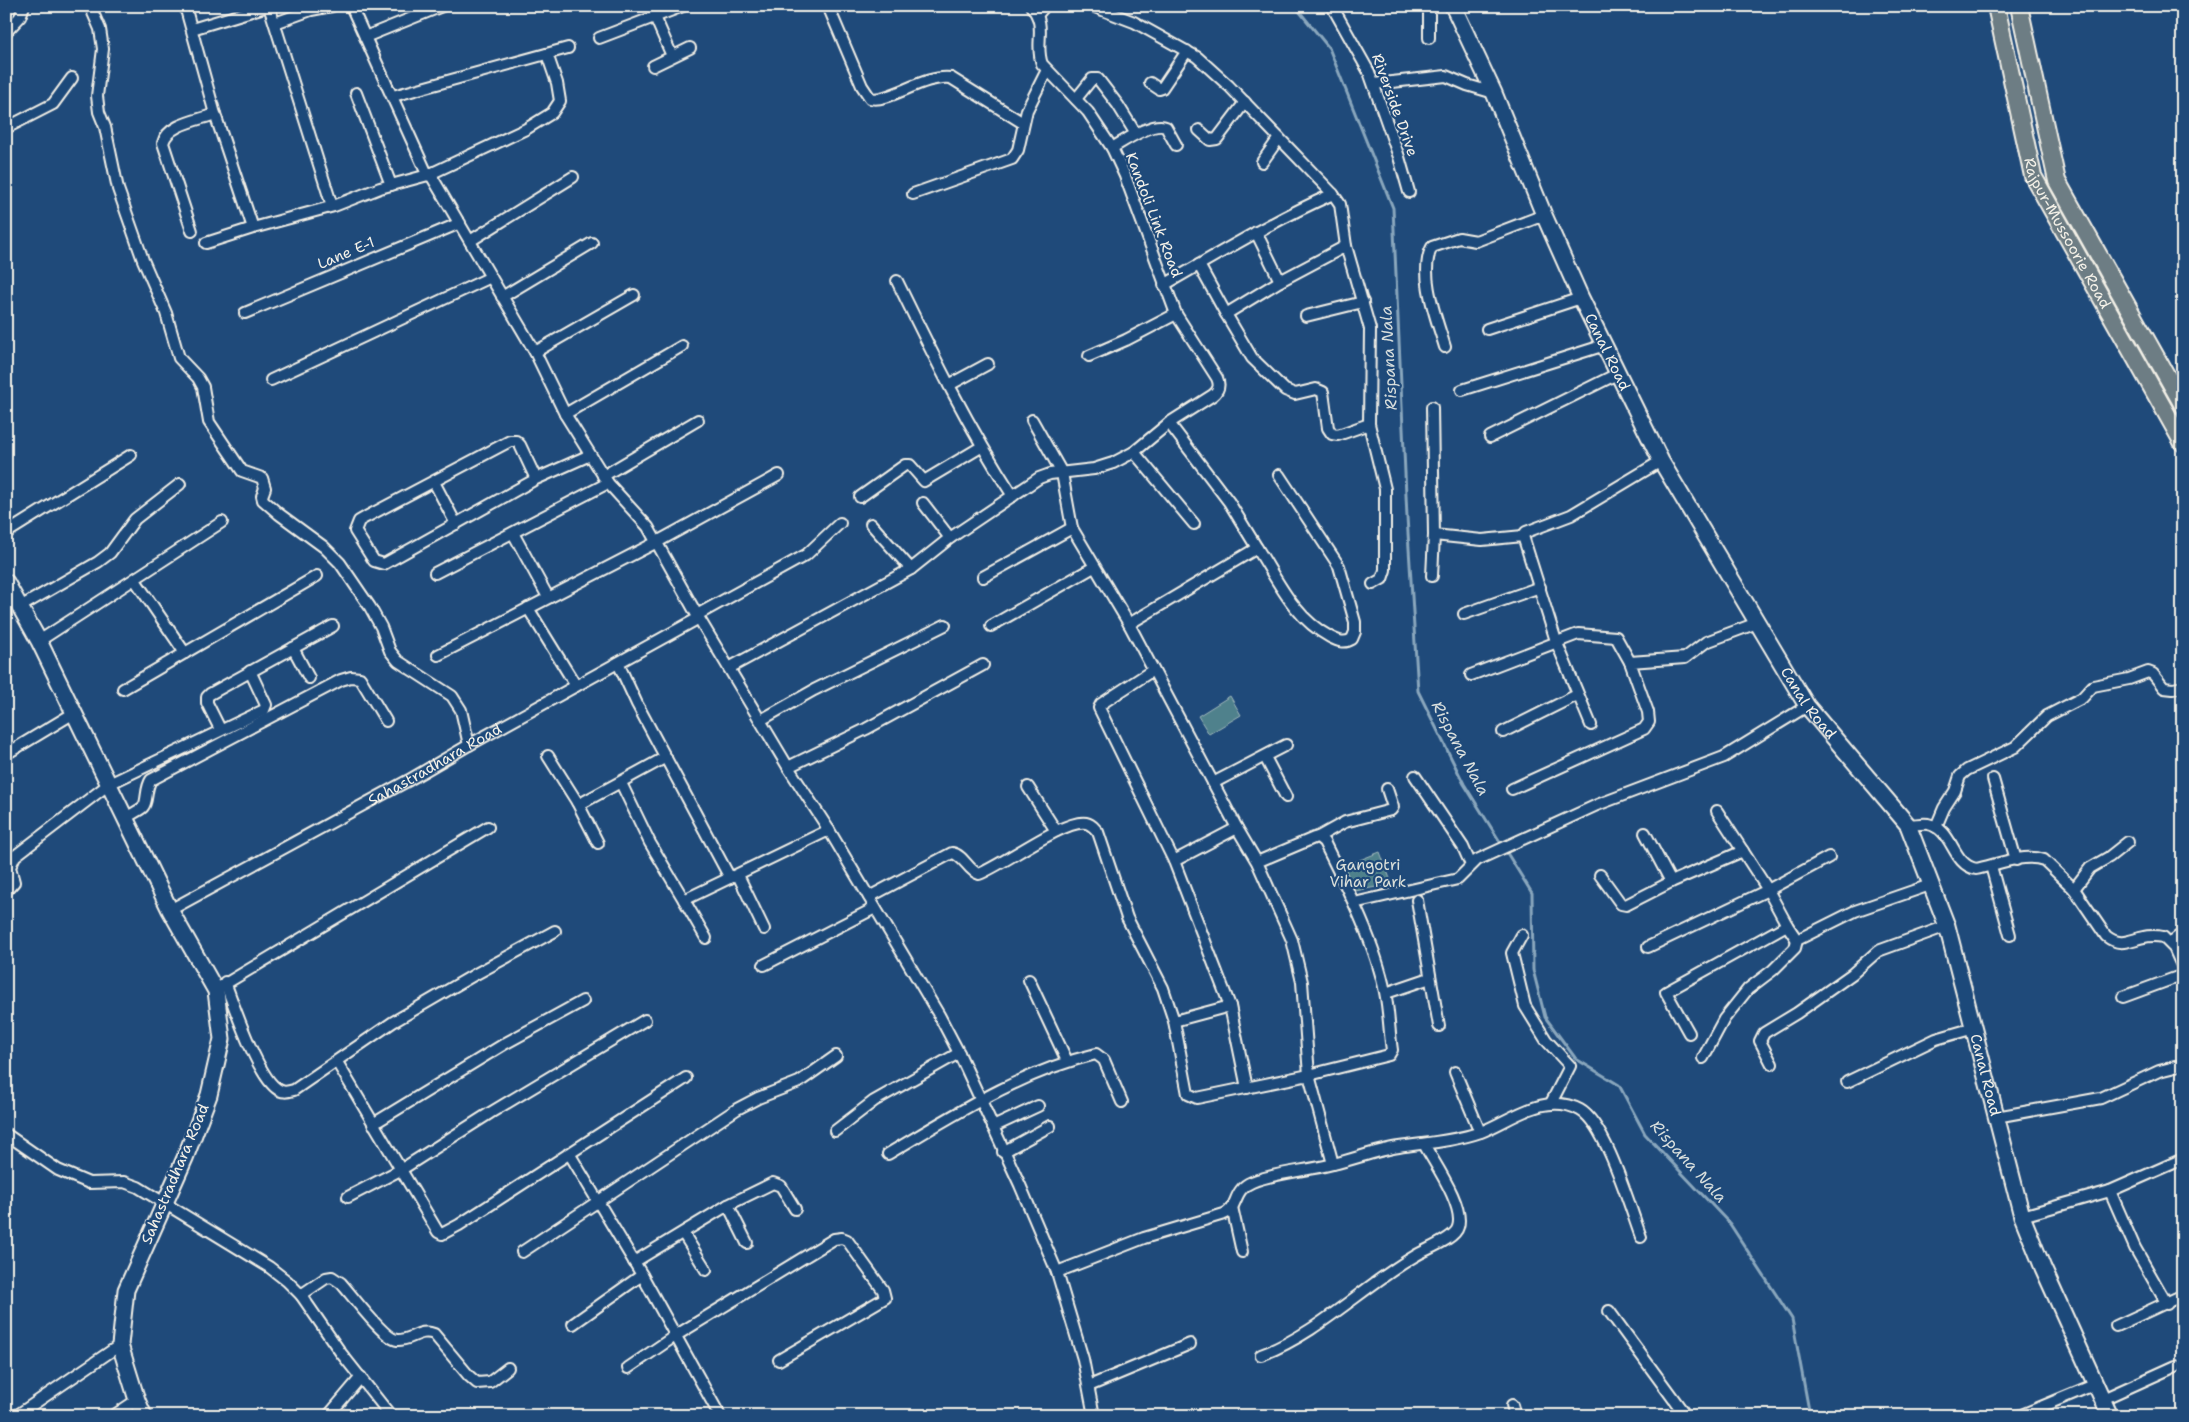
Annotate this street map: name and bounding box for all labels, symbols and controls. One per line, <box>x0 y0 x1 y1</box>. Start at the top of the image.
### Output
street label: Riverside Drive <box>1367 51 1423 159</box>
street label: Kandoli Link Road <box>1121 150 1187 281</box>
street label: Rajpur-Mussoorie Road <box>2019 156 2116 313</box>
street label: Lane E-1 <box>314 232 378 274</box>
water label: Rispana Nala <box>1375 305 1402 411</box>
street label: Canal Road <box>1580 310 1635 395</box>
street label: Canal Road <box>1776 663 1841 744</box>
water label: Rispana Nala <box>1427 697 1494 799</box>
street label: Sahastradhara Road <box>364 719 506 811</box>
park label: Gangotri Vihar Park <box>1330 855 1406 892</box>
street label: Canal Road <box>1965 1032 2006 1119</box>
street label: Sahastradhara Road <box>136 1100 214 1247</box>
water label: Rispana Nala <box>1646 1115 1731 1207</box>

